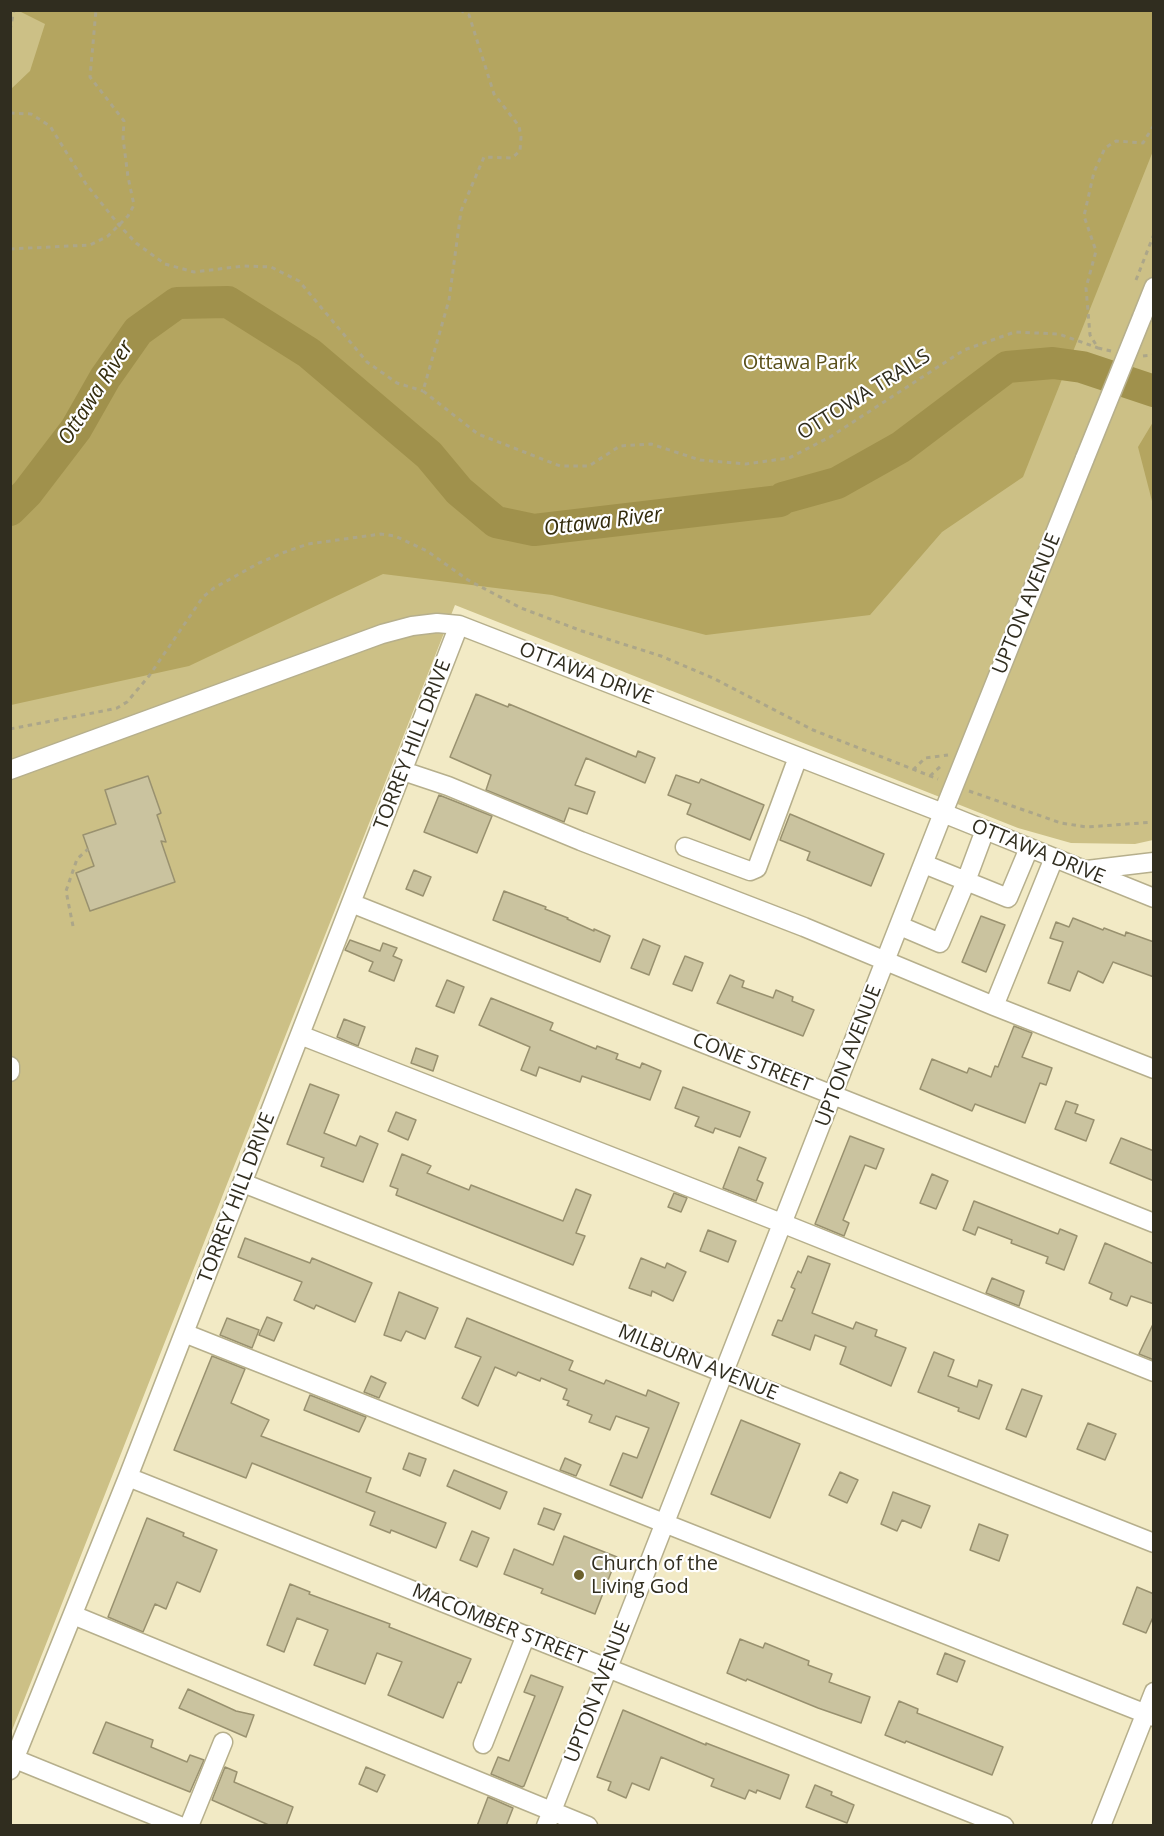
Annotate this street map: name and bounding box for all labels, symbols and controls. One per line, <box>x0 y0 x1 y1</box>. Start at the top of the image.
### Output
water label: Ottawa River <box>53 336 139 450</box>
street label: OTTOWA TRAILS <box>793 344 935 446</box>
park label: Ottawa Park <box>743 351 857 375</box>
water label: Ottawa River <box>542 502 664 542</box>
street label: UPTON AVENUE <box>988 530 1066 678</box>
street label: OTTAWA DRIVE <box>515 637 657 711</box>
street label: TORREY HILL DRIVE <box>369 656 457 834</box>
street label: OTTAWA DRIVE <box>968 814 1108 890</box>
street label: UPTON AVENUE <box>811 982 887 1130</box>
street label: CONE STREET <box>689 1028 815 1098</box>
street label: TORREY HILL DRIVE <box>193 1109 281 1287</box>
street label: MILBURN AVENUE <box>614 1320 782 1406</box>
place label: Church of the Living God <box>591 1552 718 1599</box>
marker: Church of the Living God <box>572 1568 586 1582</box>
street label: MACOMBER STREET <box>408 1579 590 1671</box>
street label: UPTON AVENUE <box>560 1618 636 1766</box>

